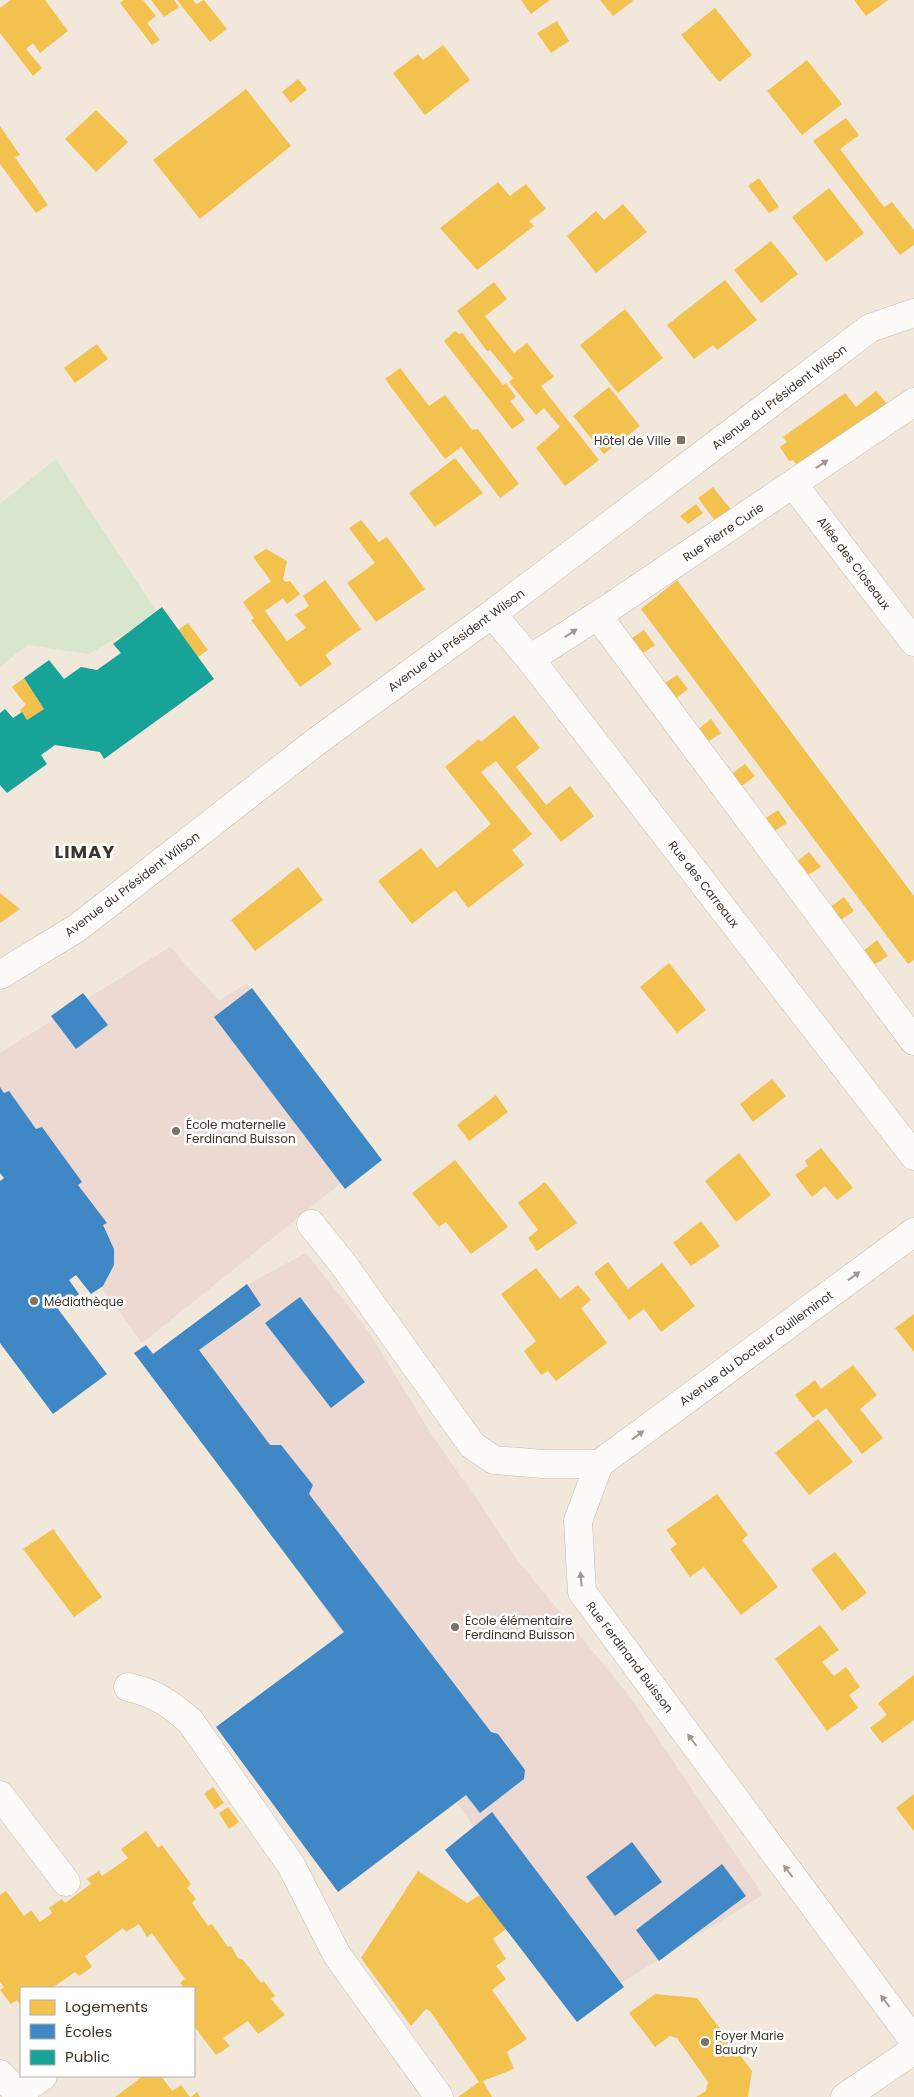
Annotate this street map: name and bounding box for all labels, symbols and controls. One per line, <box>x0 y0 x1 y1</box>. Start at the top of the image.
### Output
street label: Avenue du Président Wilson <box>708 340 850 454</box>
place label: Hôtel de Ville <box>594 432 671 449</box>
marker: Hôtel de Ville <box>675 434 687 446</box>
one-way arrow <box>816 459 829 469</box>
street label: Rue Pierre Curie <box>679 499 767 565</box>
street label: Allée des Closeaux <box>813 513 895 613</box>
street label: Avenue du Président Wilson <box>384 585 528 695</box>
one-way arrow <box>565 628 578 638</box>
street label: Avenue du Président Wilson <box>61 827 203 941</box>
street label: Rue des Carreaux <box>665 837 743 931</box>
district label: LIMAY <box>55 839 115 864</box>
place label: École maternelle Ferdinand Buisson <box>186 1116 296 1147</box>
marker: École maternelle Ferdinand Buisson <box>170 1125 182 1137</box>
one-way arrow <box>847 1271 860 1282</box>
street label: Avenue du Docteur Guilleminot <box>676 1286 836 1410</box>
place label: Médiathèque <box>44 1293 124 1310</box>
marker: Médiathèque <box>28 1295 40 1307</box>
one-way arrow <box>631 1430 645 1440</box>
one-way arrow <box>577 1571 585 1587</box>
street label: Rue Ferdinand Buisson <box>582 1598 678 1716</box>
place label: École élémentaire Ferdinand Buisson <box>465 1612 575 1643</box>
marker: École élémentaire Ferdinand Buisson <box>449 1621 461 1633</box>
one-way arrow <box>686 1734 697 1747</box>
one-way arrow <box>783 1864 793 1878</box>
legend <box>20 1987 195 2077</box>
one-way arrow <box>880 1994 890 2008</box>
text: Logements <box>65 1996 148 2017</box>
text: Écoles <box>65 2021 112 2042</box>
place label: Foyer Marie Baudry <box>715 2027 784 2058</box>
marker: Foyer Marie Baudry <box>699 2036 711 2048</box>
text: Public <box>65 2046 110 2067</box>

